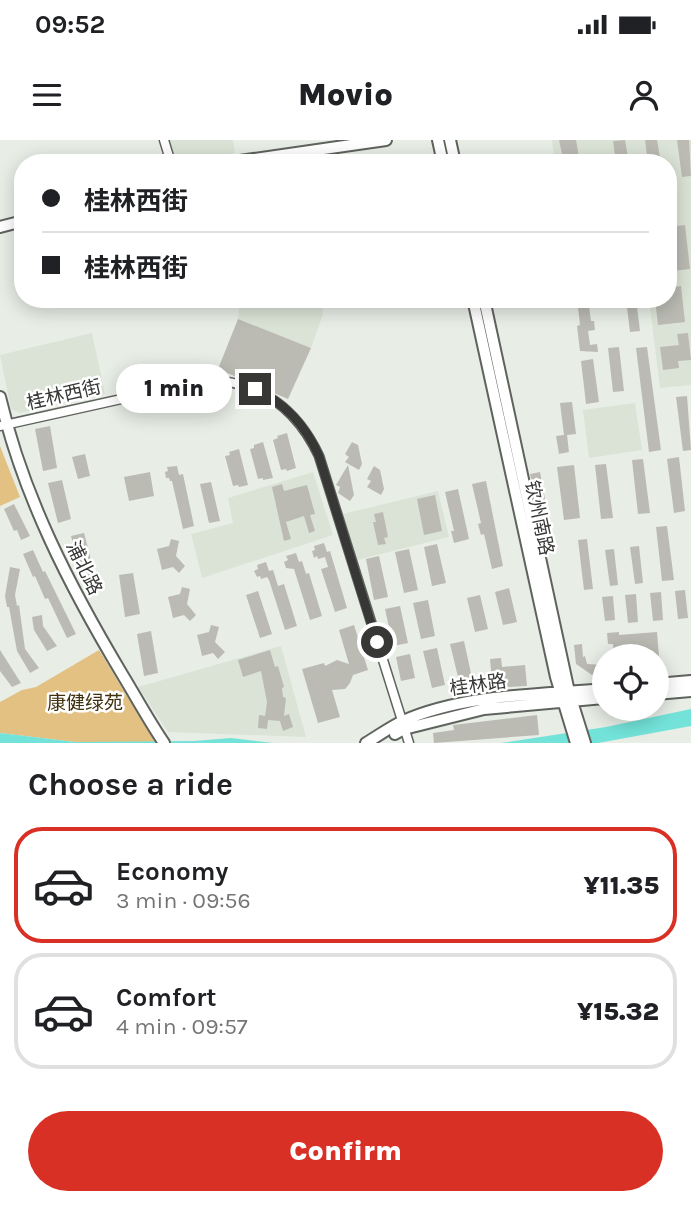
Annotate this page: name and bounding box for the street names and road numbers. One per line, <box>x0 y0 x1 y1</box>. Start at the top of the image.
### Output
street label: 桂林西街 <box>24 376 104 414</box>
street label: 钦州南路 <box>520 479 558 557</box>
street label: 浦北路 <box>62 538 106 598</box>
street label: 桂林路 <box>448 670 508 700</box>

